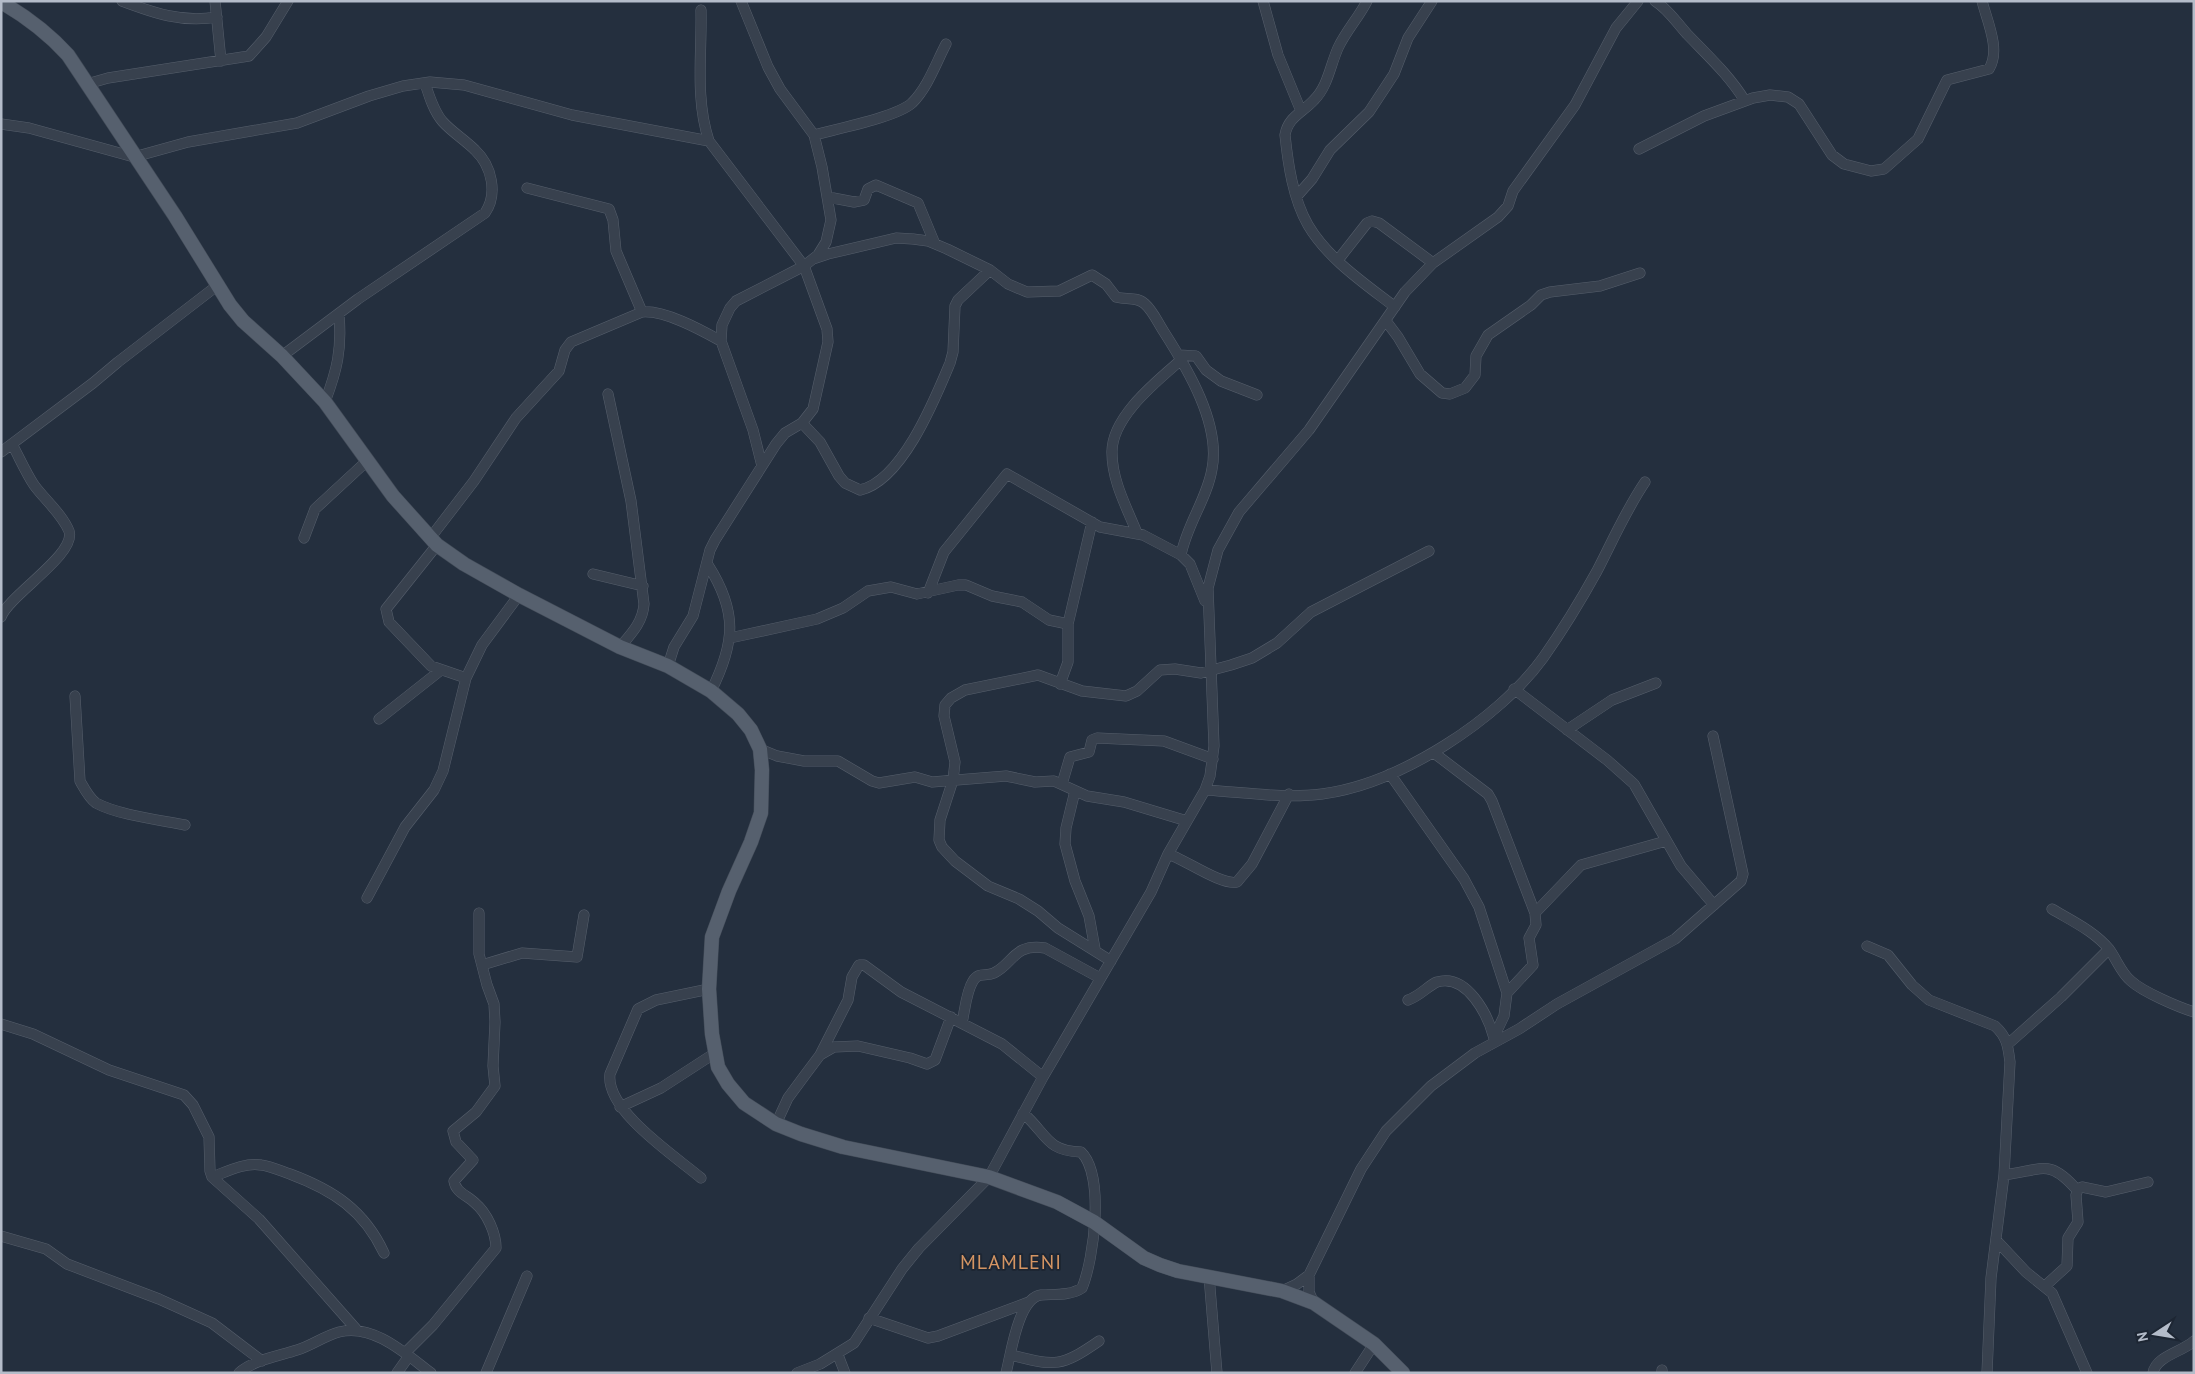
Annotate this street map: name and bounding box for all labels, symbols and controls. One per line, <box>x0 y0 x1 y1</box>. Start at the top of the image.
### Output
district label: MLAMLENI <box>960 1249 1062 1275</box>
north arrow <box>2130 1309 2180 1359</box>
text: N <box>2133 1330 2152 1343</box>

